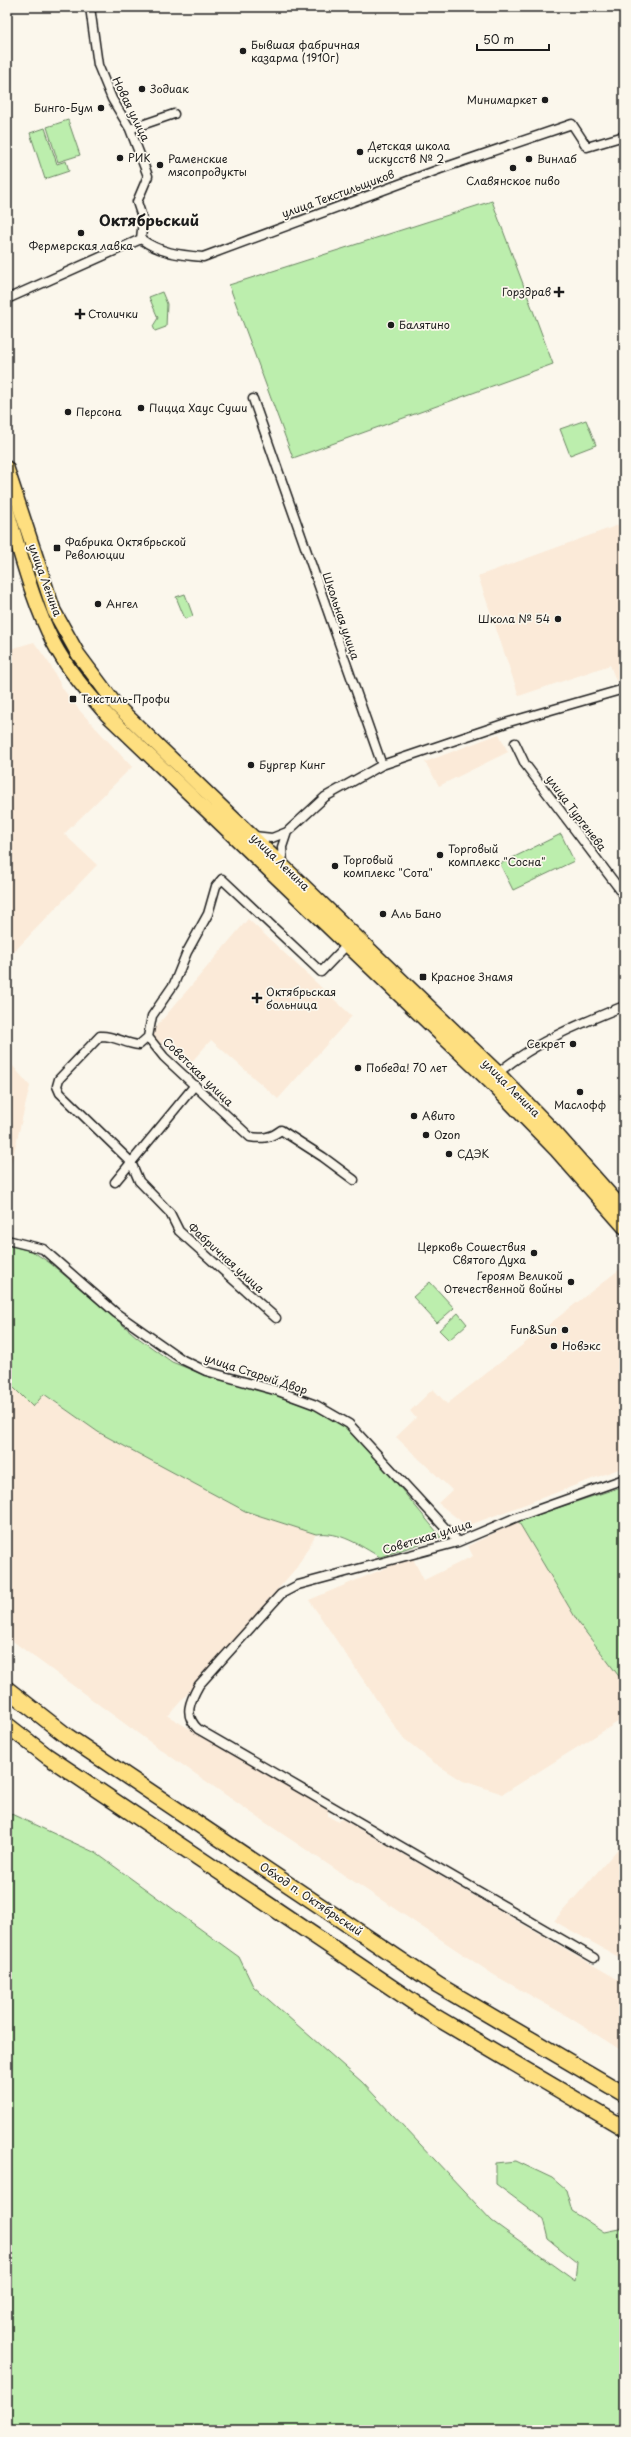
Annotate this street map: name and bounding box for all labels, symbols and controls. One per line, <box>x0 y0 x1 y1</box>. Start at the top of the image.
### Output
scale bar <box>477 26 549 52</box>
text: 50 m <box>483 30 514 48</box>
place label: Бывшая фабричная казарма (1910г) <box>251 36 360 66</box>
marker: Бывшая фабричная казарма (1910г) <box>238 46 248 56</box>
street label: Новая улица <box>108 74 154 144</box>
place label: Зодиак <box>149 80 189 97</box>
marker: Зодиак <box>137 84 147 94</box>
place label: Минимаркет <box>467 91 538 108</box>
marker: Минимаркет <box>540 95 550 105</box>
place label: Бинго-Бум <box>34 99 93 116</box>
marker: Бинго-Бум <box>96 103 106 113</box>
place label: Детская школа искусств № 2 <box>367 137 450 167</box>
marker: Детская школа искусств № 2 <box>355 147 365 157</box>
place label: РИК <box>128 149 151 166</box>
place label: Раменские мясопродукты <box>168 150 247 180</box>
place label: Винлаб <box>537 150 577 167</box>
marker: РИК <box>115 153 125 163</box>
marker: Винлаб <box>524 154 534 164</box>
marker: Раменские мясопродукты <box>155 160 165 170</box>
marker: Славянское пиво <box>508 163 518 173</box>
street label: улица Текстильщиков <box>279 165 397 222</box>
place label: Славянское пиво <box>466 172 560 189</box>
district label: Октябрьский <box>99 208 199 231</box>
marker: Фермерская лавка <box>76 228 86 238</box>
place label: Фермерская лавка <box>29 237 133 254</box>
place label: Горздрав <box>502 283 551 300</box>
marker: Горздрав <box>554 287 564 297</box>
place label: Столички <box>88 305 138 322</box>
marker: Столички <box>75 309 85 319</box>
place label: Балятино <box>399 316 450 333</box>
marker: Балятино <box>386 320 396 330</box>
place label: Пицца Хаус Суши <box>149 399 247 416</box>
place label: Персона <box>76 403 122 420</box>
marker: Пицца Хаус Суши <box>136 403 146 413</box>
marker: Персона <box>63 407 73 417</box>
place label: Фабрика Октябрьской Революции <box>65 533 186 563</box>
street label: улица Ленина <box>24 541 67 619</box>
marker: Фабрика Октябрьской Революции <box>52 543 62 553</box>
street label: Школьная улица <box>319 570 364 662</box>
place label: Ангел <box>106 595 138 612</box>
marker: Ангел <box>93 599 103 609</box>
place label: Школа № 54 <box>478 610 550 627</box>
marker: Школа № 54 <box>553 614 563 624</box>
place label: Текстиль-Профи <box>81 690 170 707</box>
marker: Текстиль-Профи <box>68 694 78 704</box>
place label: Бургер Кинг <box>259 756 325 773</box>
marker: Бургер Кинг <box>246 760 256 770</box>
street label: улица Тургенева <box>542 771 611 855</box>
street label: улица Ленина <box>247 829 314 894</box>
place label: Торговый комплекс "Сосна" <box>448 840 545 870</box>
marker: Торговый комплекс "Сосна" <box>435 850 445 860</box>
place label: Торговый комплекс "Сота" <box>343 851 433 881</box>
marker: Торговый комплекс "Сота" <box>330 861 340 871</box>
place label: Аль Бано <box>391 905 441 922</box>
marker: Аль Бано <box>378 909 388 919</box>
place label: Красное Знамя <box>431 968 513 985</box>
marker: Красное Знамя <box>418 972 428 982</box>
place label: Октябрьская больница <box>266 983 336 1013</box>
marker: Октябрьская больница <box>251 992 263 1004</box>
street label: Советская улица <box>159 1033 238 1110</box>
place label: Секрет <box>527 1035 566 1052</box>
marker: Секрет <box>568 1039 578 1049</box>
street label: улица Ленина <box>478 1055 544 1121</box>
place label: Победа! 70 лет <box>366 1059 448 1076</box>
marker: Победа! 70 лет <box>353 1063 363 1073</box>
marker: Маслофф <box>575 1087 585 1097</box>
place label: Маслофф <box>554 1096 606 1113</box>
place label: Авито <box>422 1107 455 1124</box>
marker: Авито <box>409 1111 419 1121</box>
place label: Ozon <box>434 1126 460 1143</box>
marker: Ozon <box>421 1130 431 1140</box>
place label: СДЭК <box>457 1145 490 1162</box>
marker: СДЭК <box>444 1149 454 1159</box>
street label: Фабричная улица <box>184 1219 268 1297</box>
place label: Церковь Сошествия Святого Духа <box>417 1238 526 1268</box>
marker: Церковь Сошествия Святого Духа <box>529 1248 539 1258</box>
place label: Героям Великой Отечественной войны <box>444 1267 563 1297</box>
marker: Героям Великой Отечественной войны <box>566 1277 576 1287</box>
place label: Fun&Sun <box>510 1321 557 1338</box>
marker: Fun&Sun <box>560 1325 570 1335</box>
place label: Новэкс <box>562 1337 601 1354</box>
marker: Новэкс <box>549 1341 559 1351</box>
street label: улица Старый Двор <box>202 1349 310 1398</box>
street label: Советская улица <box>380 1515 474 1558</box>
street label: Обход п. Октябрьский <box>256 1858 366 1939</box>

